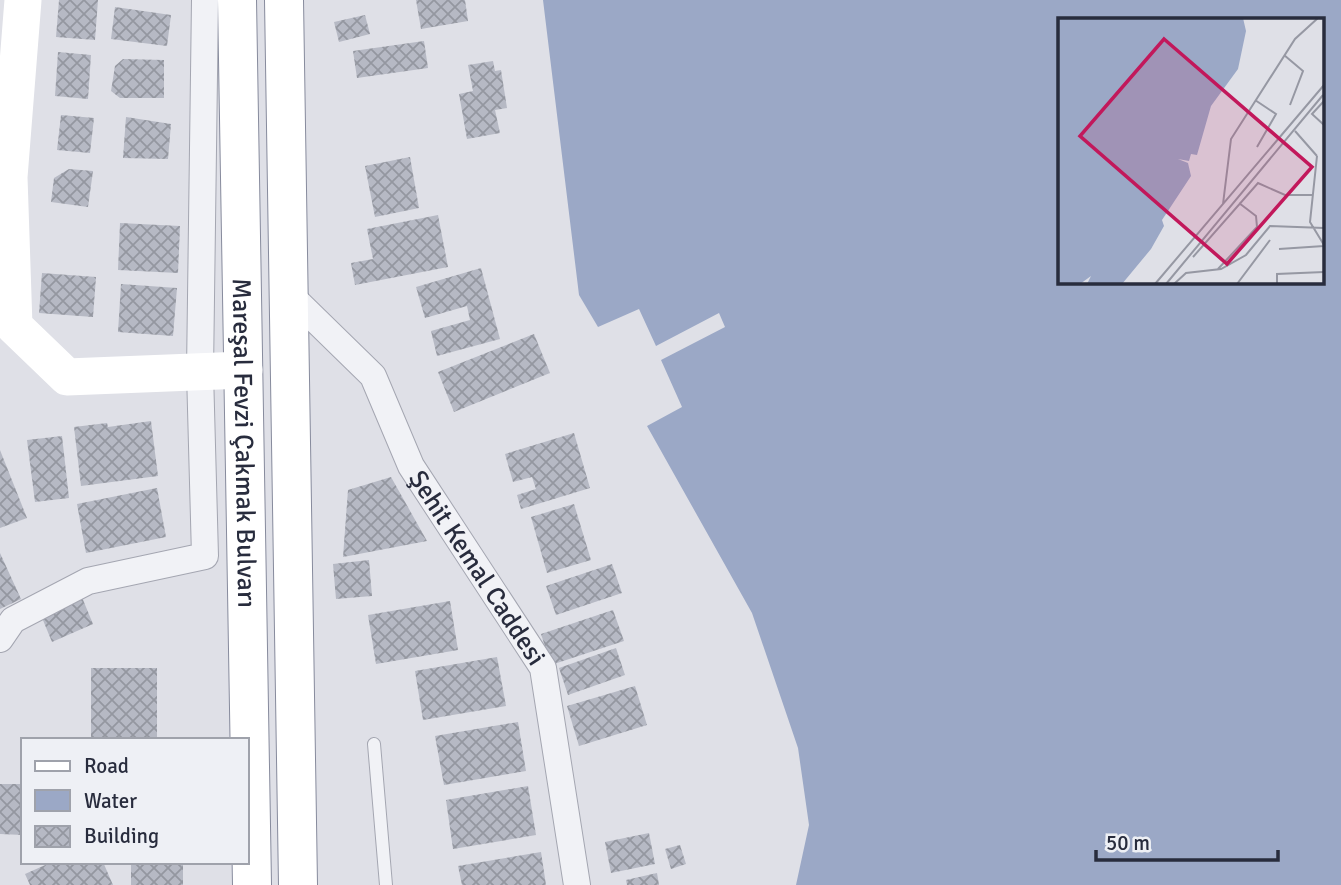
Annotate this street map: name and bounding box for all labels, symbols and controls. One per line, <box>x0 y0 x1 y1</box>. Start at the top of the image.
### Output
inset map <box>1058 18 1324 284</box>
street label: Mareşal Fevzi Çakmak Bulvarı <box>225 278 262 608</box>
street label: Şehit Kemal Caddesi <box>401 465 552 672</box>
legend <box>21 738 248 864</box>
text: Road <box>84 753 129 779</box>
text: Water <box>84 788 137 814</box>
scale bar <box>1096 818 1278 862</box>
text: Building <box>84 823 159 849</box>
text: 50 m <box>1106 830 1150 856</box>

